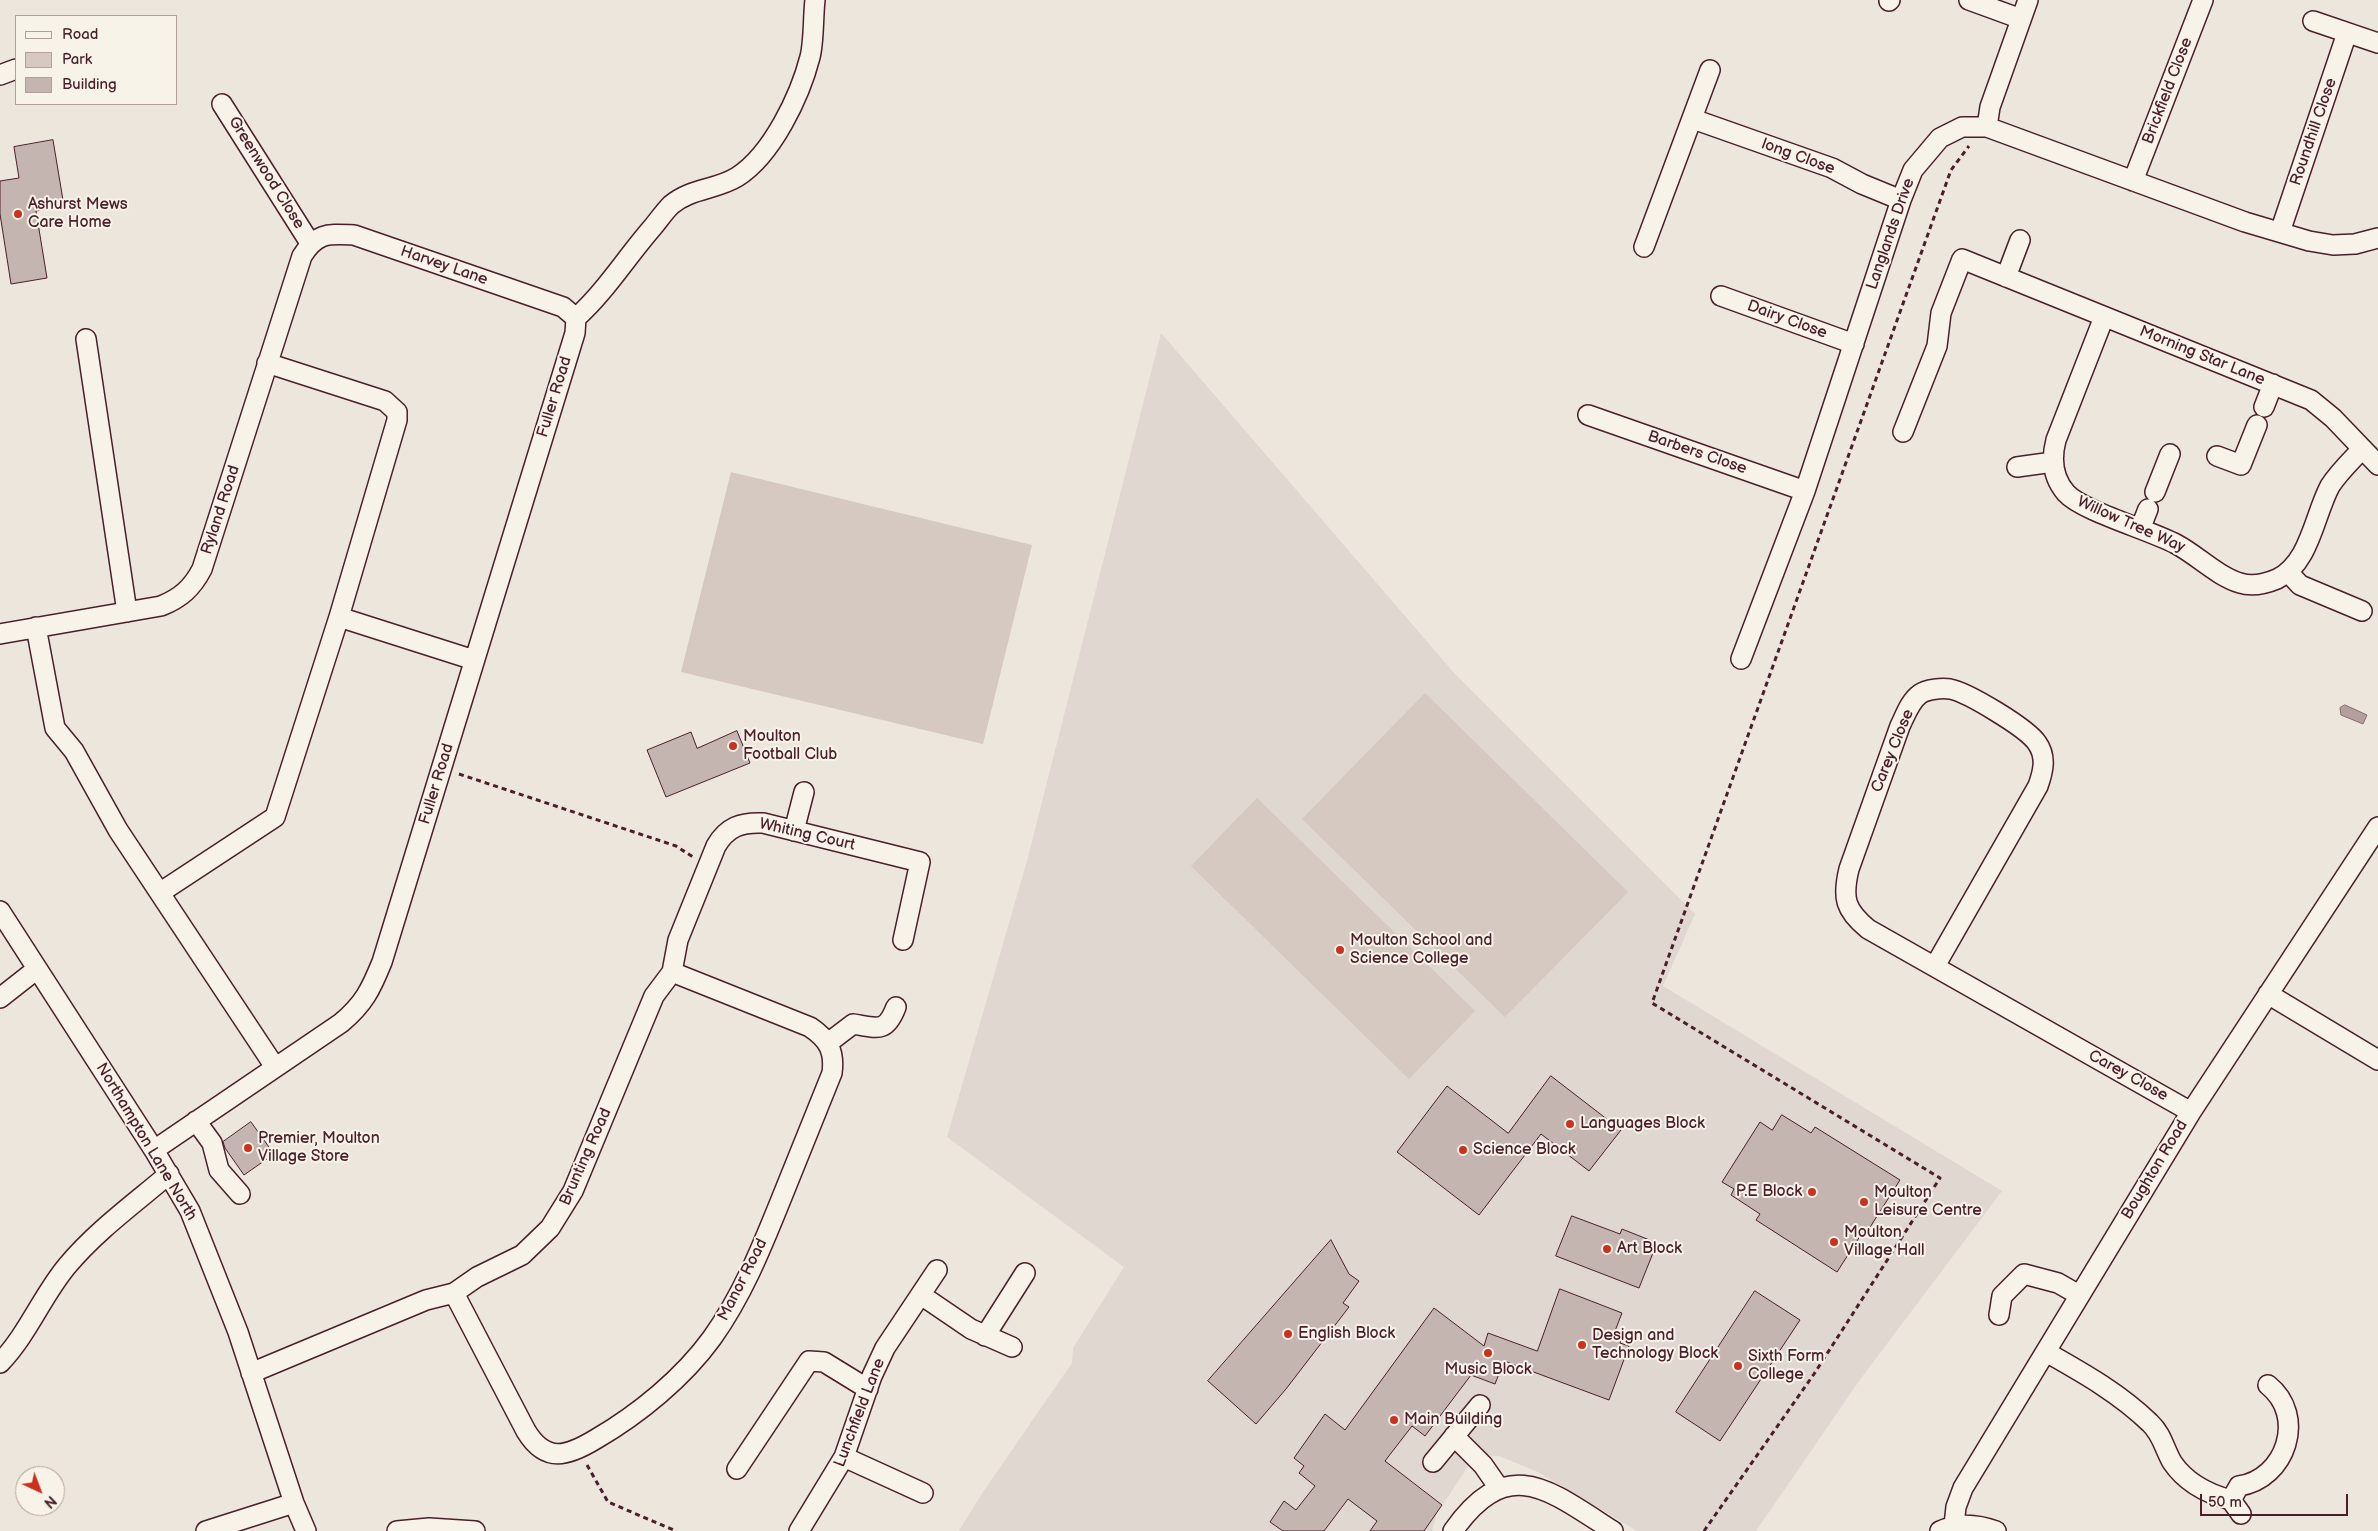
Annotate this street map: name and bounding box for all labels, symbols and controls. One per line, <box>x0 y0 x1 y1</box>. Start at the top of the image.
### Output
legend <box>15 15 178 105</box>
text: Road <box>62 25 98 44</box>
street label: Brickfield Close <box>2139 35 2197 147</box>
text: Park <box>62 50 92 69</box>
text: Building <box>62 75 117 94</box>
street label: Roundhill Close <box>2287 76 2341 188</box>
street label: Greenwood Close <box>224 113 308 233</box>
street label: long Close <box>1759 135 1837 179</box>
street label: Langlands Drive <box>1863 176 1919 292</box>
place label: Ashurst Mews Care Home <box>28 195 128 233</box>
marker: Ashurst Mews Care Home <box>12 208 24 220</box>
street label: Harvey Lane <box>398 242 490 290</box>
street label: Dairy Close <box>1744 297 1830 343</box>
street label: Morning Star Lane <box>2136 322 2268 390</box>
street label: Fuller Road <box>534 354 576 440</box>
street label: Barbers Close <box>1645 427 1749 479</box>
street label: Ryland Road <box>198 463 244 557</box>
street label: Willow Tree Way <box>2074 493 2188 557</box>
street label: Carey Close <box>1868 707 1918 795</box>
place label: Moulton Football Club <box>743 727 837 765</box>
marker: Moulton Football Club <box>727 740 739 752</box>
street label: Fuller Road <box>416 741 458 827</box>
street label: Whiting Court <box>757 815 857 855</box>
place label: Moulton School and Science College <box>1350 931 1492 969</box>
marker: Moulton School and Science College <box>1334 944 1346 956</box>
street label: Carey Close <box>2085 1046 2171 1106</box>
street label: Northampton Lane North <box>91 1060 201 1224</box>
street label: Brunting Road <box>556 1105 616 1209</box>
place label: Languages Block <box>1580 1114 1705 1134</box>
street label: Boughton Road <box>2118 1117 2192 1223</box>
marker: Languages Block <box>1564 1118 1576 1130</box>
place label: Premier, Moulton Village Store <box>258 1129 380 1167</box>
place label: Science Block <box>1473 1140 1576 1160</box>
marker: Premier, Moulton Village Store <box>242 1142 254 1154</box>
marker: Science Block <box>1457 1144 1469 1156</box>
place label: P.E Block <box>1736 1182 1802 1202</box>
place label: Moulton Leisure Centre <box>1874 1183 1982 1221</box>
marker: P.E Block <box>1806 1186 1818 1198</box>
marker: Moulton Leisure Centre <box>1858 1196 1870 1208</box>
place label: Moulton Village Hall <box>1844 1223 1925 1261</box>
street label: Manor Road <box>714 1236 772 1324</box>
marker: Moulton Village Hall <box>1828 1236 1840 1248</box>
place label: Art Block <box>1617 1239 1682 1259</box>
marker: Art Block <box>1601 1243 1613 1255</box>
place label: English Block <box>1298 1324 1395 1344</box>
place label: Design and Technology Block <box>1592 1326 1718 1364</box>
marker: English Block <box>1282 1328 1294 1340</box>
marker: Design and Technology Block <box>1576 1339 1588 1351</box>
marker: Music Block <box>1482 1347 1494 1359</box>
place label: Sixth Form College <box>1748 1347 1824 1385</box>
street label: Lunchfield Lane <box>830 1356 890 1470</box>
place label: Music Block <box>1444 1360 1532 1380</box>
marker: Sixth Form College <box>1732 1360 1744 1372</box>
place label: Main Building <box>1404 1410 1502 1430</box>
marker: Main Building <box>1388 1414 1400 1426</box>
north arrow <box>15 1466 65 1516</box>
scale bar <box>2203 1484 2350 1516</box>
text: N <box>40 1492 60 1511</box>
text: 50 m <box>2208 1493 2242 1512</box>

